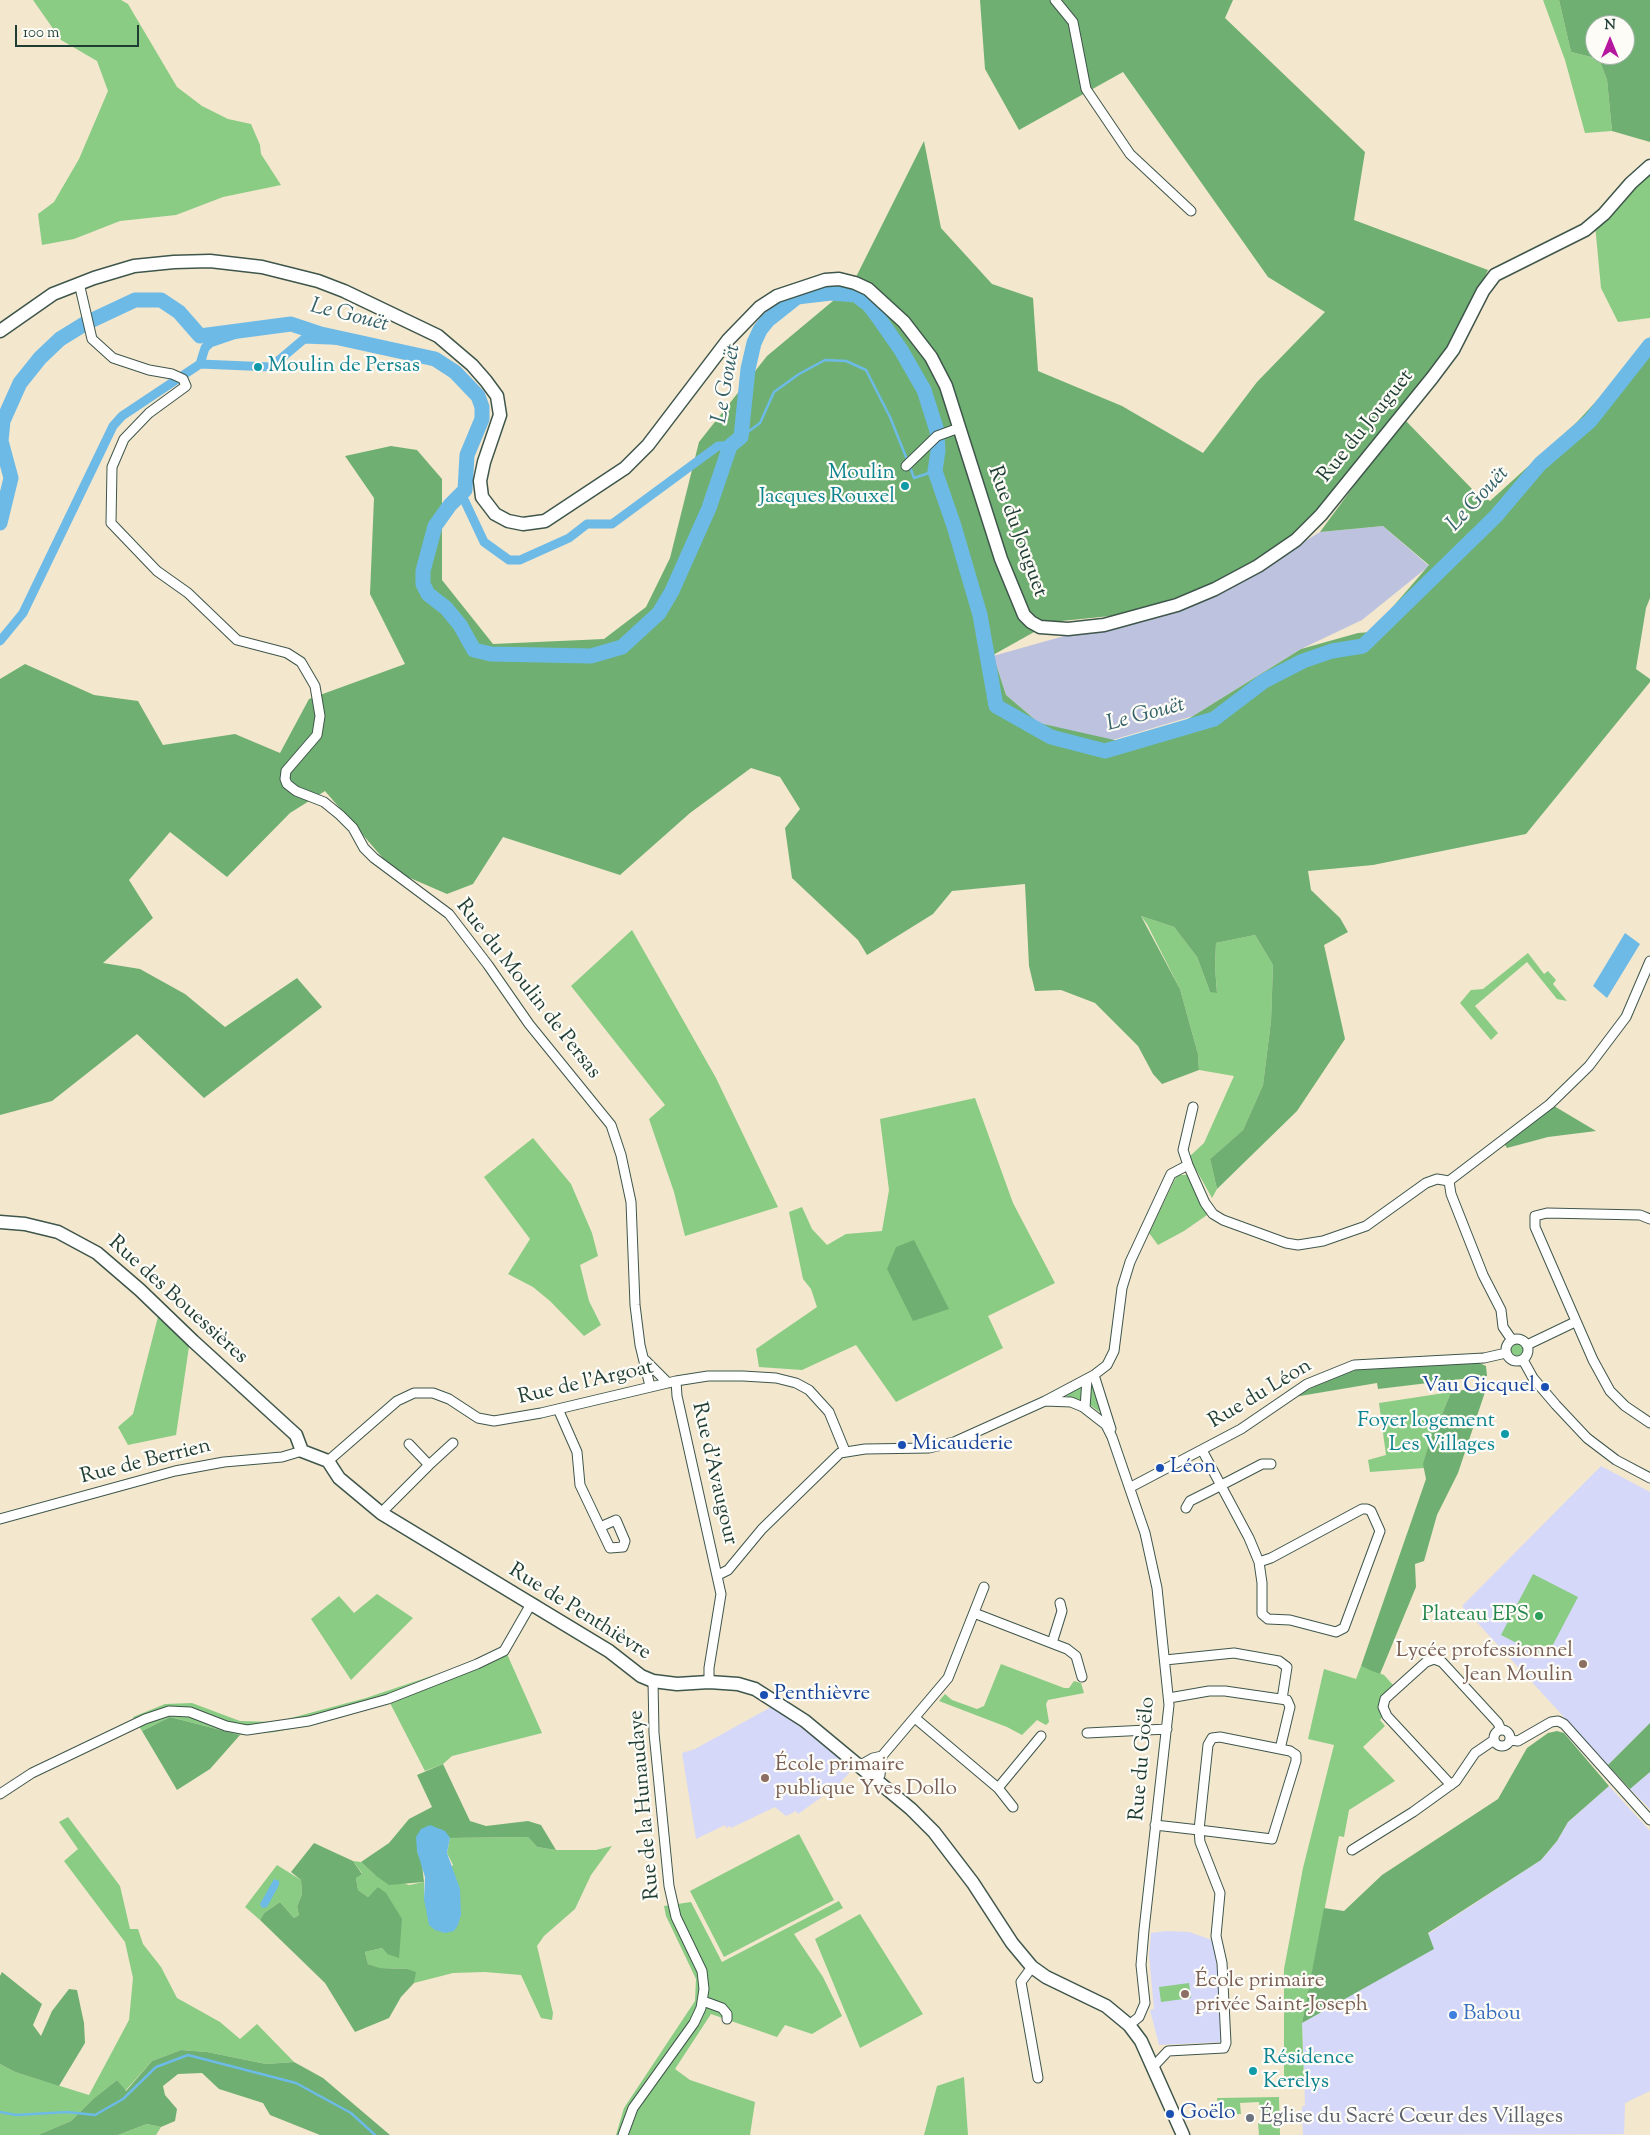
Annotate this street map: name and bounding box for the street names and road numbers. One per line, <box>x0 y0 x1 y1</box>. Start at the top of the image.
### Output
street label: Rue du Jouguet <box>1314 365 1420 489</box>
street label: Rue du Jouguet <box>981 463 1051 601</box>
street label: Rue du Moulin de Persas <box>449 895 605 1085</box>
street label: Rue des Bouessières <box>102 1232 252 1370</box>
street label: Rue du Léon <box>1205 1354 1317 1436</box>
street label: Rue de l'Argoat <box>516 1356 656 1412</box>
street label: Rue d'Avaugour <box>684 1400 742 1548</box>
street label: Rue de Berrien <box>78 1435 214 1491</box>
street label: Rue de Penthièvre <box>503 1559 655 1667</box>
street label: Rue du Goëlo <box>1126 1696 1162 1822</box>
street label: Rue de la Hunaudaye <box>625 1709 667 1901</box>

